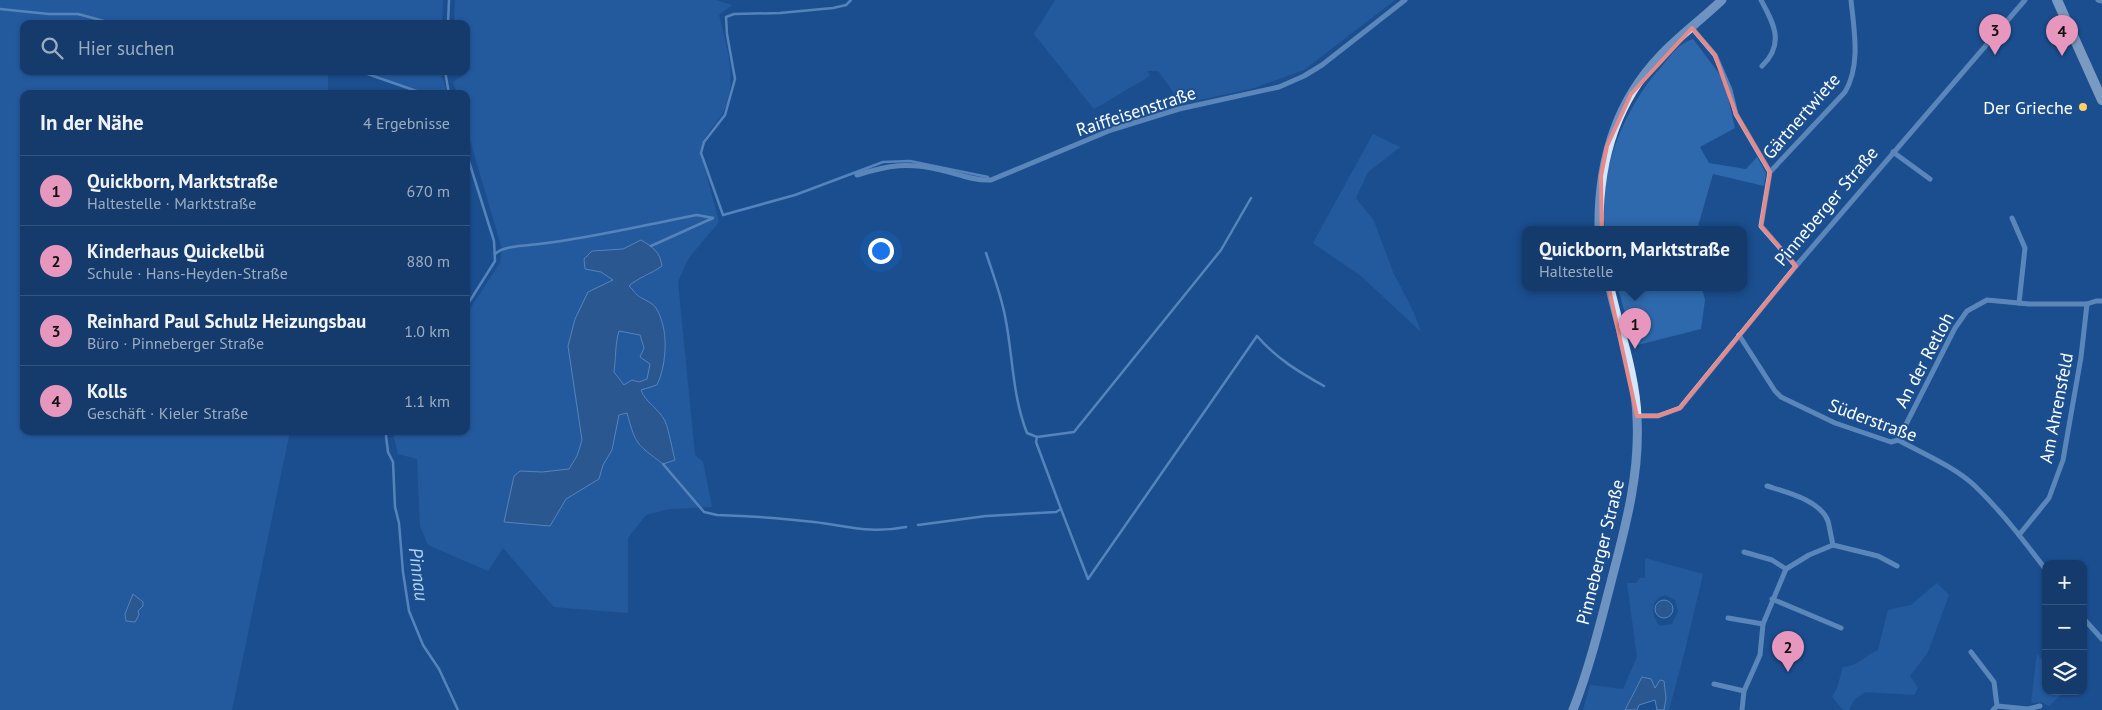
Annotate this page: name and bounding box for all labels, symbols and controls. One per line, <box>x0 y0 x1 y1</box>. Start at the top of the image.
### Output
pin: 3 <box>1979 14 2011 55</box>
pin: 4 <box>2046 15 2078 56</box>
search box <box>20 20 470 75</box>
icon: search <box>38 34 66 62</box>
text: Hier suchen <box>78 36 174 60</box>
street label: Gärtnertwiete <box>1757 68 1845 164</box>
street label: Raiffeisenstraße <box>1073 81 1199 141</box>
place label: Der Grieche <box>1983 96 2073 119</box>
marker: Der Grieche <box>2077 101 2089 113</box>
text: In der Nähe <box>40 109 144 136</box>
text: 4 Ergebnisse <box>363 113 450 133</box>
street label: Pinneberger Straße <box>1769 142 1883 270</box>
text: Quickborn, Marktstraße <box>87 169 278 193</box>
text: 1 <box>51 181 61 201</box>
text: 670 m <box>407 181 450 201</box>
text: Haltestelle · Marktstraße <box>87 193 256 213</box>
popup <box>1522 226 1747 291</box>
text: Quickborn, Marktstraße <box>1539 237 1730 261</box>
your location <box>868 238 894 264</box>
text: Kinderhaus Quickelbü <box>87 239 264 263</box>
text: 2 <box>51 251 61 271</box>
text: 880 m <box>407 251 450 271</box>
text: Haltestelle <box>1539 261 1613 281</box>
text: Schule · Hans-Heyden-Straße <box>87 263 288 283</box>
pin: 1 <box>1619 308 1651 349</box>
street label: An der Retloh <box>1889 308 1959 412</box>
text: Reinhard Paul Schulz Heizungsbau <box>87 309 366 333</box>
text: 3 <box>51 321 61 341</box>
text: 1.0 km <box>404 321 450 341</box>
text: Büro · Pinneberger Straße <box>87 333 264 353</box>
street label: Am Ahrensfeld <box>2034 351 2078 465</box>
text: Kolls <box>87 379 127 403</box>
text: 4 <box>51 391 61 411</box>
text: 1.1 km <box>404 391 450 411</box>
street label: Süderstraße <box>1825 393 1921 447</box>
text: Geschäft · Kieler Straße <box>87 403 248 423</box>
street label: Pinneberger Straße <box>1571 477 1629 627</box>
water label: Pinnau <box>404 546 434 602</box>
map controls <box>2042 560 2087 695</box>
button: + <box>2042 560 2087 605</box>
button: − <box>2042 605 2087 650</box>
pin: 2 <box>1772 631 1804 672</box>
button: layers <box>2042 650 2087 695</box>

